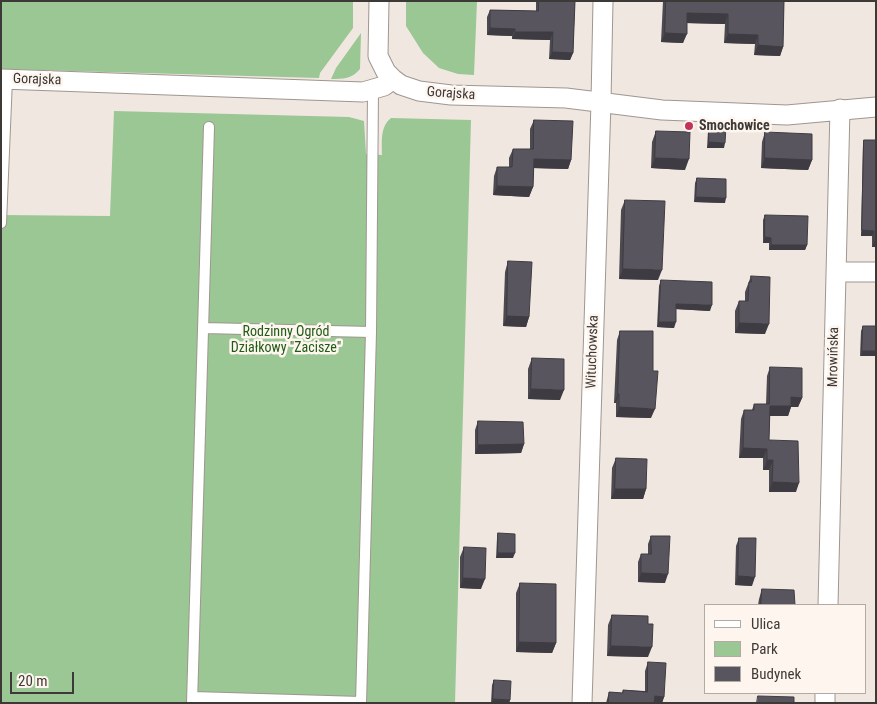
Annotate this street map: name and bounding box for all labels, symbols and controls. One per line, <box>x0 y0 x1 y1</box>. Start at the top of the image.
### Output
street label: Gorajska <box>12 71 62 89</box>
street label: Gorajska <box>426 84 476 104</box>
place label: Smochowice <box>699 118 770 134</box>
marker: Smochowice <box>683 120 695 132</box>
street label: Wituchowska <box>583 315 603 389</box>
park label: Rodzinny Ogród Działkowy "Zacisze" <box>231 324 341 357</box>
street label: Mrowińska <box>825 327 843 387</box>
legend <box>704 604 867 694</box>
text: Ulica <box>751 615 780 633</box>
text: Park <box>751 640 778 658</box>
scale bar <box>12 662 76 694</box>
text: Budynek <box>751 665 801 683</box>
text: 20 m <box>18 672 48 690</box>

